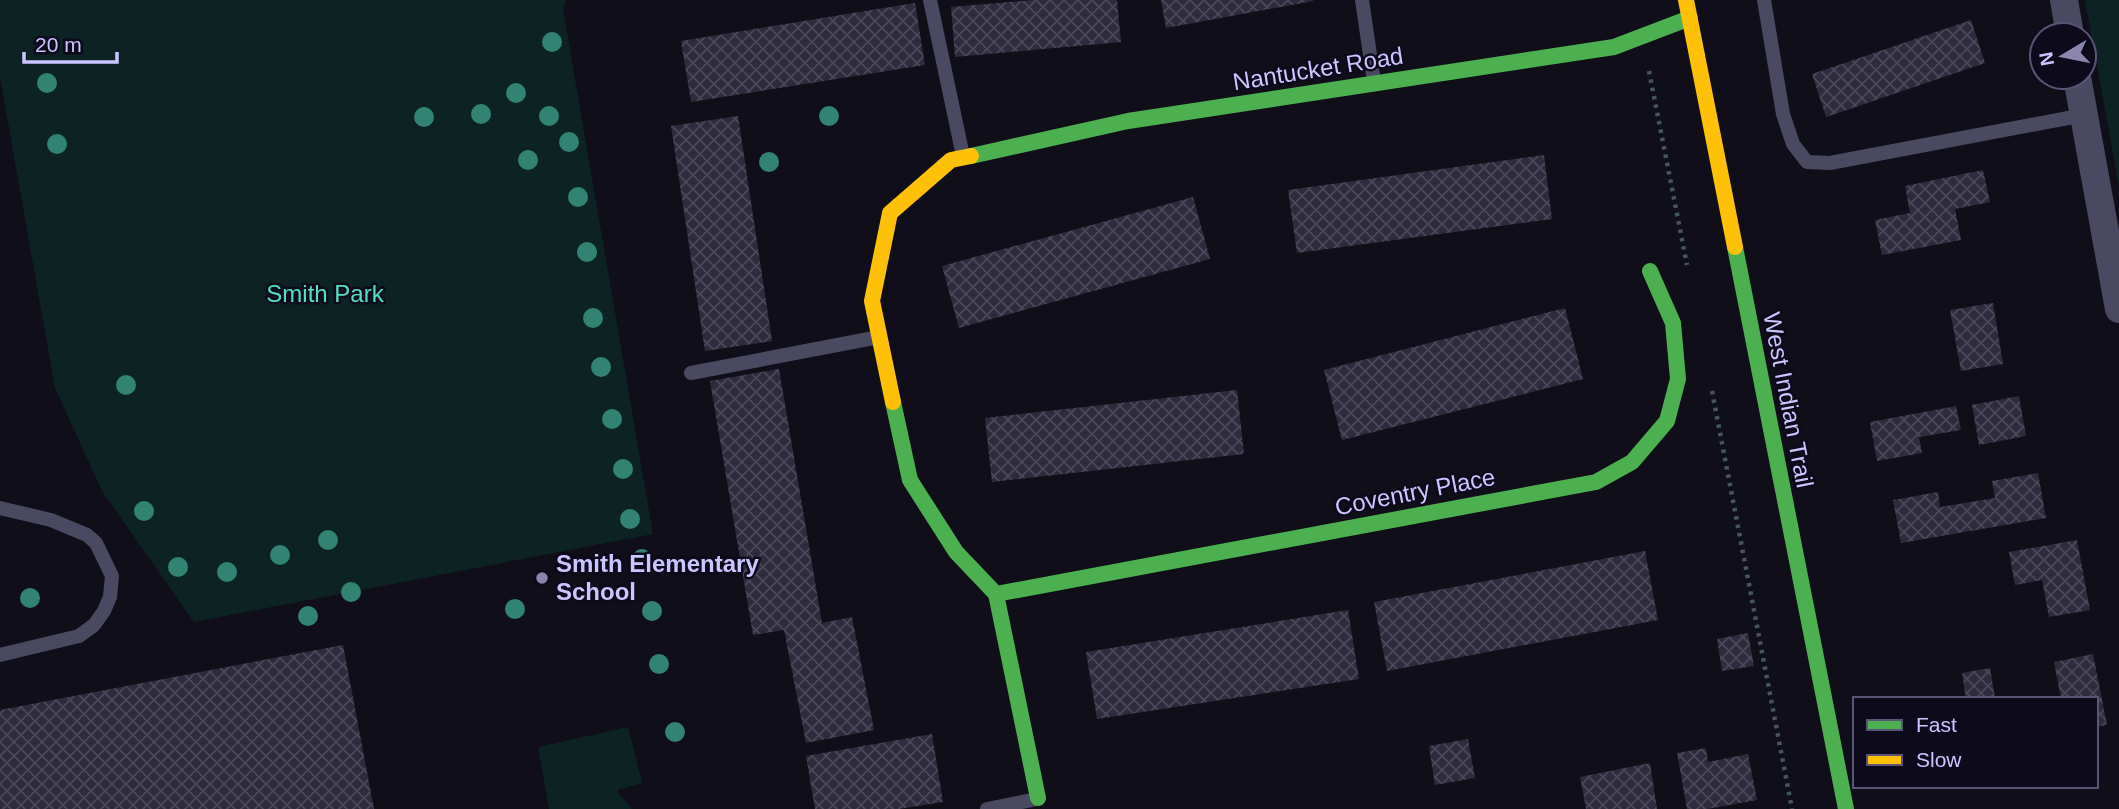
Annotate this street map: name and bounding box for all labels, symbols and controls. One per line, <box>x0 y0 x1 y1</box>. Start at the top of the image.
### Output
scale bar <box>24 21 117 65</box>
north arrow <box>2028 21 2098 91</box>
text: 20 m <box>35 33 82 56</box>
street label: Nantucket Road <box>1231 42 1405 95</box>
text: N <box>2035 50 2058 67</box>
park label: Smith Park <box>266 280 385 307</box>
street label: West Indian Trail <box>1758 310 1819 490</box>
street label: Coventry Place <box>1332 463 1497 520</box>
place label: Smith Elementary School <box>556 550 759 605</box>
marker: Smith Elementary School <box>534 570 550 586</box>
legend <box>1853 697 2098 788</box>
text: Fast <box>1916 713 1957 736</box>
text: Slow <box>1916 748 1962 771</box>

